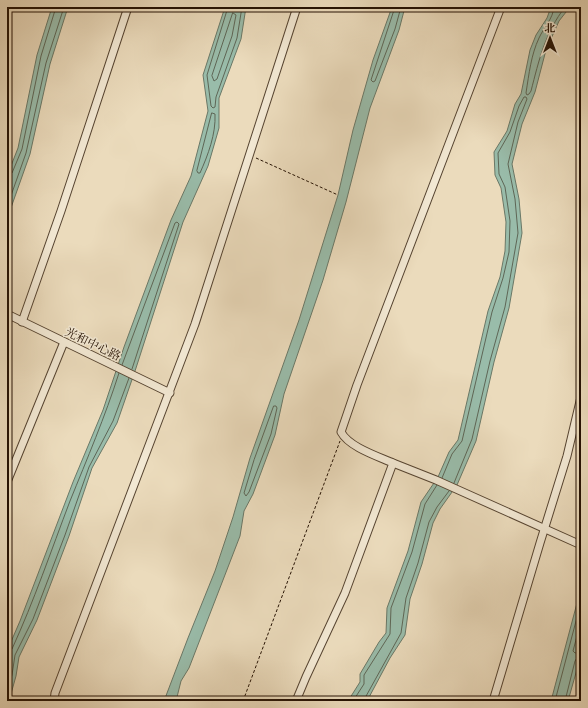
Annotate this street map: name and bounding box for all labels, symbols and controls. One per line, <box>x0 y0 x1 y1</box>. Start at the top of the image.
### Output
north arrow <box>530 18 570 58</box>
text: 北 <box>545 22 556 36</box>
street label: 光和中心路 <box>63 325 123 364</box>

